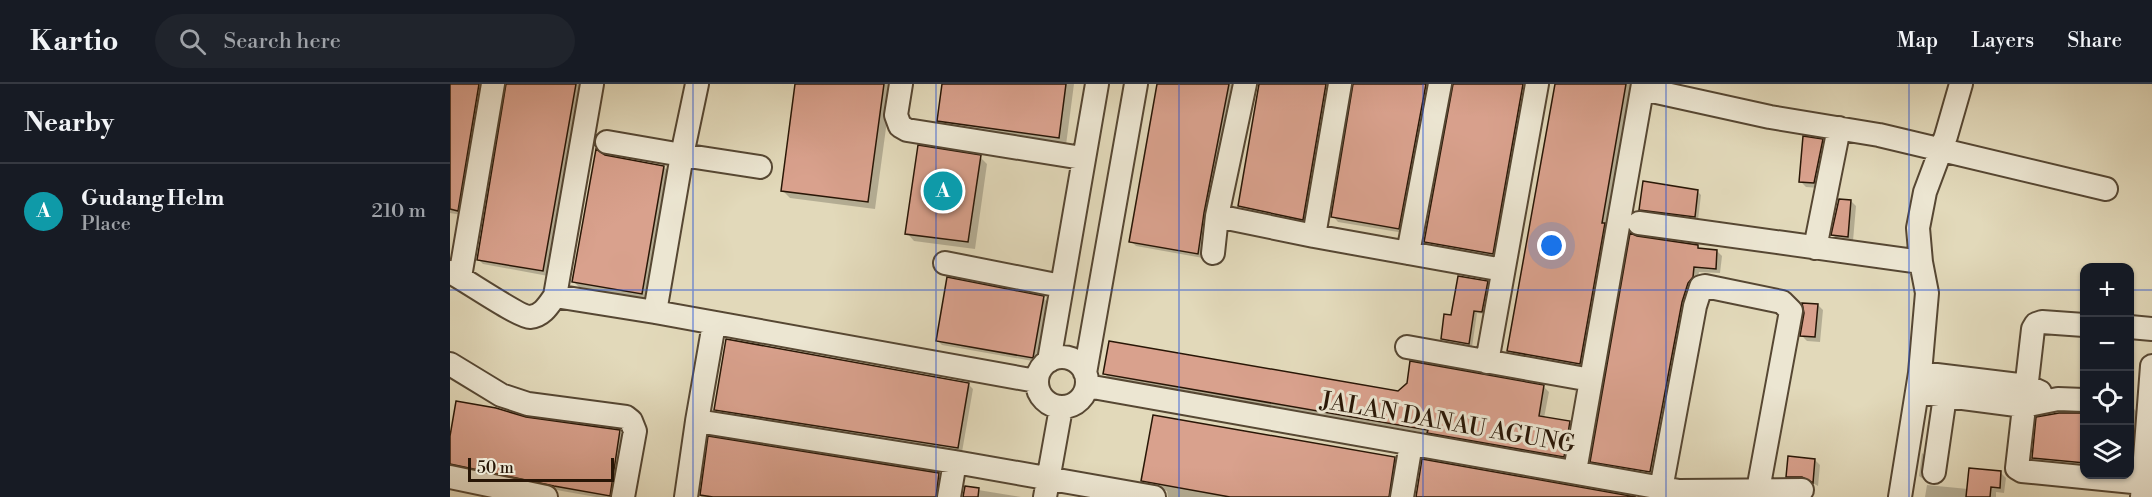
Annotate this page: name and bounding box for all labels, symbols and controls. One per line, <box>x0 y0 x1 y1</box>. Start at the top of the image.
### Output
search box <box>155 14 575 68</box>
text: Kartio <box>30 24 119 59</box>
icon: search <box>176 25 209 58</box>
text: Search here <box>224 28 341 55</box>
text: Map <box>1897 28 1938 54</box>
text: Layers <box>1971 28 2034 54</box>
text: Share <box>2067 28 2122 54</box>
text: Nearby <box>24 107 114 139</box>
pin: A <box>924 168 962 214</box>
text: Gudang Helm <box>81 185 224 212</box>
text: A <box>36 199 51 224</box>
text: 210 m <box>371 199 426 224</box>
text: Place <box>81 212 131 237</box>
your location <box>1537 231 1566 260</box>
map controls <box>2080 263 2134 479</box>
button: + <box>2080 263 2134 317</box>
button: − <box>2080 317 2134 371</box>
button: locate <box>2080 371 2134 425</box>
street label: JALAN DANAU AGUNG <box>1317 386 1578 460</box>
button: layers <box>2080 425 2134 479</box>
scale bar <box>468 455 614 482</box>
text: 50 m <box>477 458 514 478</box>

